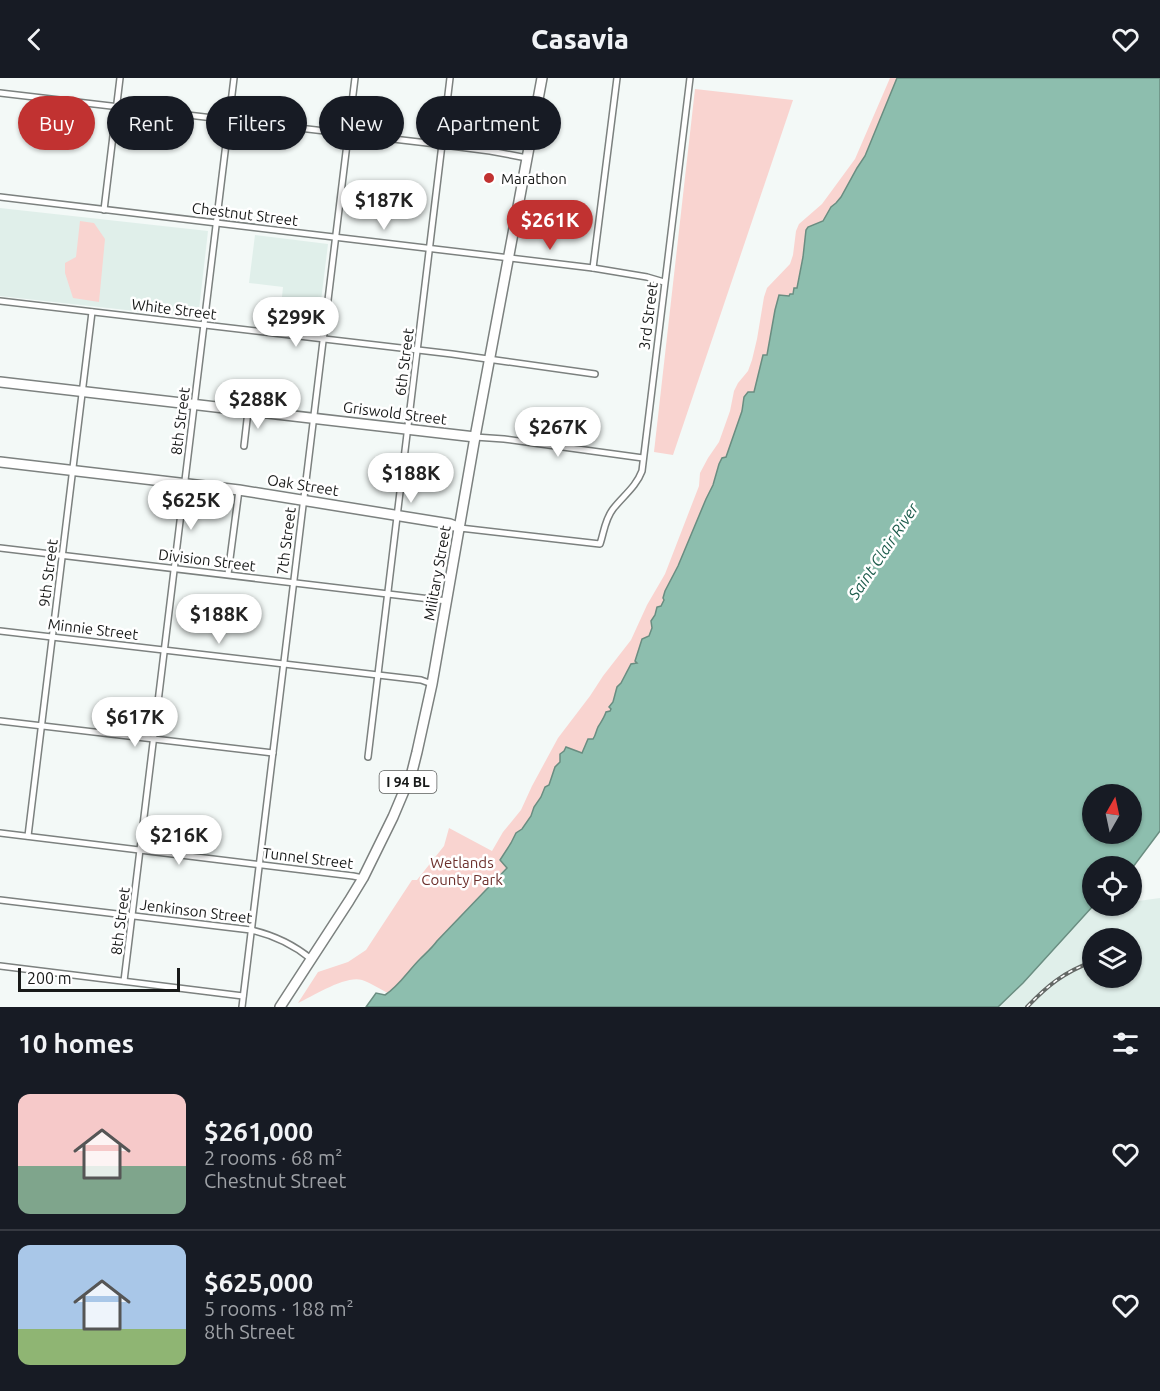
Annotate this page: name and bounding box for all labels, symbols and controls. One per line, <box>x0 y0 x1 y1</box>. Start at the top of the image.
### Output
icon: back <box>18 23 51 56</box>
icon: heart <box>1109 23 1142 56</box>
text: Casavia <box>531 24 629 54</box>
chip: Buy <box>18 96 95 150</box>
chip: Rent <box>107 96 194 150</box>
chip: Filters <box>206 96 307 150</box>
chip: New <box>319 96 404 150</box>
chip: Apartment <box>416 96 561 150</box>
place label: Marathon <box>501 170 567 187</box>
marker: Marathon <box>482 171 496 185</box>
pin: $187K <box>342 180 426 231</box>
text: $187K <box>355 188 413 211</box>
street label: Chestnut Street <box>191 199 299 229</box>
pin: $261K <box>508 200 592 251</box>
text: $261K <box>521 208 579 231</box>
street label: 3rd Street <box>635 281 661 351</box>
street label: White Street <box>131 295 218 323</box>
pin: $299K <box>254 297 338 348</box>
text: $299K <box>267 305 325 328</box>
street label: 6th Street <box>391 327 417 397</box>
pin: $288K <box>216 379 300 430</box>
street label: 8th Street <box>167 386 193 456</box>
text: $288K <box>229 387 287 410</box>
street label: Griswold Street <box>342 398 448 428</box>
pin: $267K <box>516 407 600 458</box>
text: $267K <box>529 415 587 438</box>
pin: $188K <box>369 453 453 504</box>
text: $188K <box>382 461 440 484</box>
street label: Oak Street <box>266 471 340 499</box>
pin: $625K <box>149 480 233 531</box>
text: $625K <box>162 488 220 511</box>
water label: Saint Clair River <box>844 499 922 603</box>
street label: 7th Street <box>273 506 299 576</box>
street label: Military Street <box>420 524 454 622</box>
street label: 9th Street <box>35 538 61 608</box>
street label: Division Street <box>157 546 257 574</box>
pin: $188K <box>177 594 261 645</box>
text: $188K <box>190 602 248 625</box>
street label: Minnie Street <box>47 615 139 643</box>
pin: $617K <box>93 697 177 748</box>
text: $617K <box>106 705 164 728</box>
road number: I 94 BL <box>380 771 436 793</box>
north arrow <box>1082 784 1142 844</box>
map controls <box>1082 784 1142 988</box>
pin: $216K <box>137 815 221 866</box>
text: $216K <box>150 823 208 846</box>
street label: Tunnel Street <box>262 844 354 872</box>
park label: Wetlands County Park <box>421 854 503 888</box>
button: locate <box>1082 856 1142 916</box>
street label: 8th Street <box>107 886 133 956</box>
street label: Jenkinson Street <box>139 896 253 926</box>
button: layers <box>1082 928 1142 988</box>
scale bar <box>18 965 180 992</box>
text: 200 m <box>27 969 72 987</box>
icon: filters <box>1109 1027 1142 1060</box>
text: 10 homes <box>18 1029 134 1058</box>
text: $261,000 <box>204 1117 313 1146</box>
icon: home <box>66 1118 138 1190</box>
icon: heart <box>1109 1138 1142 1171</box>
text: 2 rooms · 68 m² <box>204 1146 342 1169</box>
text: Chestnut Street <box>204 1169 346 1192</box>
text: $625,000 <box>204 1268 313 1297</box>
icon: home <box>66 1269 138 1341</box>
icon: heart <box>1109 1289 1142 1322</box>
text: 5 rooms · 188 m² <box>204 1297 354 1320</box>
text: 8th Street <box>204 1320 295 1343</box>

